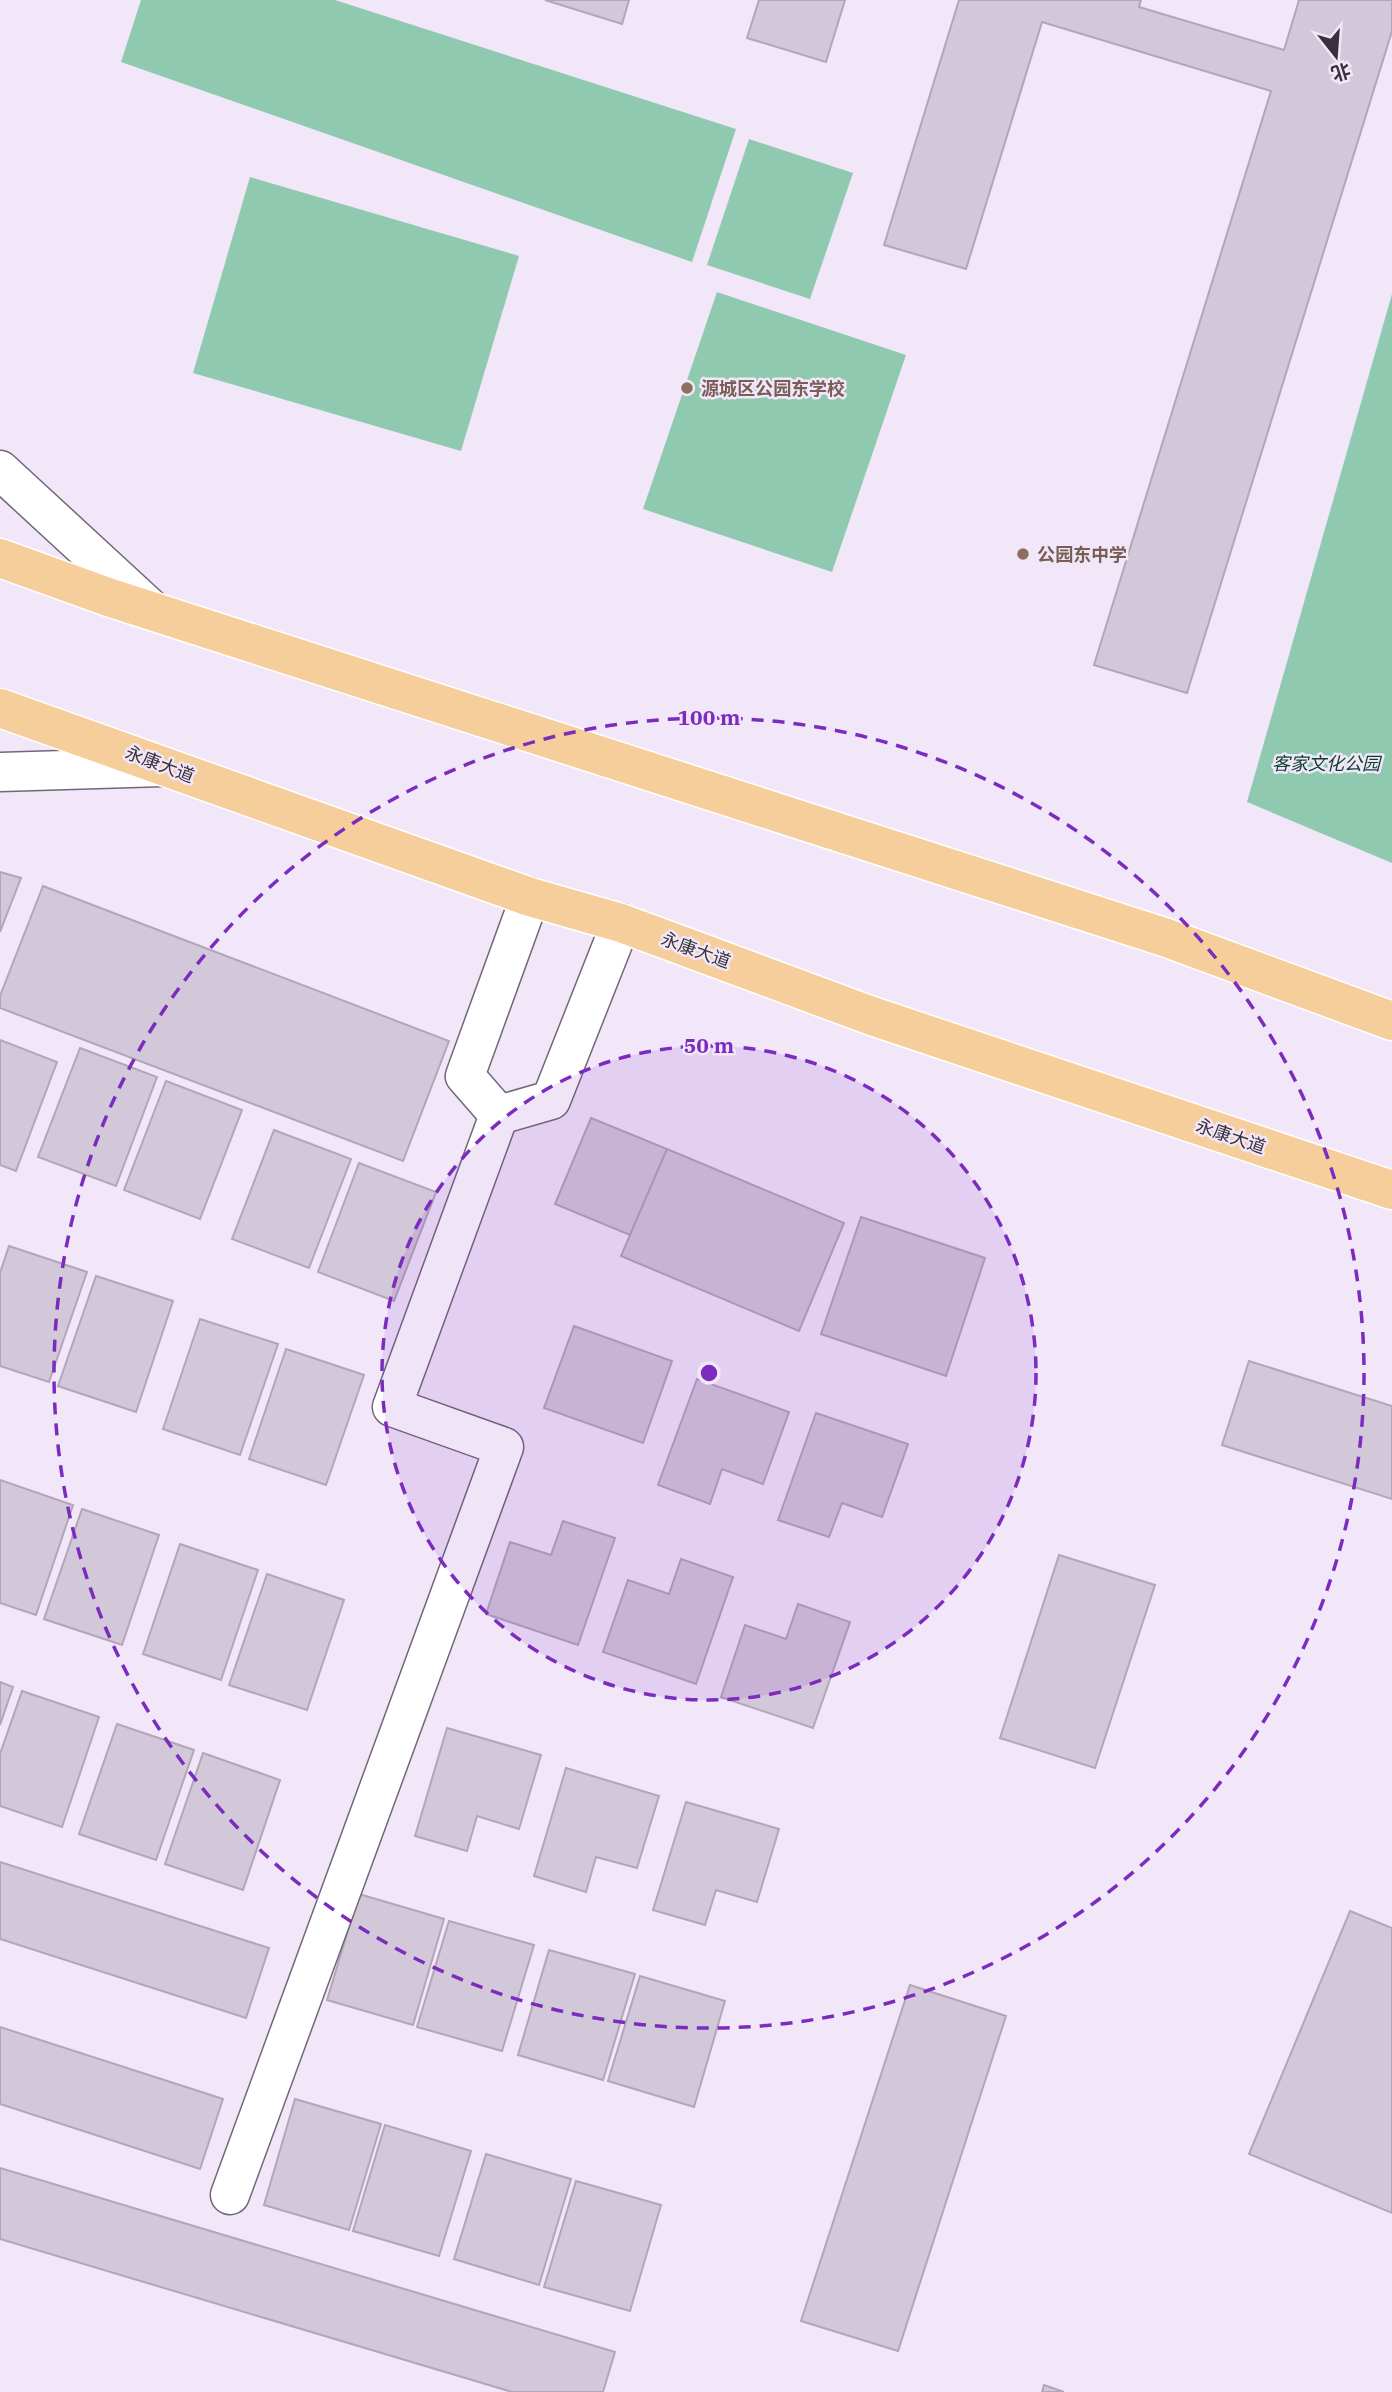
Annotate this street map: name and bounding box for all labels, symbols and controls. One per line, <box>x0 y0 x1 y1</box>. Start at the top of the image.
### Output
north arrow <box>1301 21 1371 91</box>
text: 北 <box>1328 58 1354 87</box>
place label: 源城区公园东学校 <box>701 377 845 400</box>
marker: 源城区公园东学校 <box>679 380 695 396</box>
place label: 公园东中学 <box>1037 543 1127 566</box>
marker: 公园东中学 <box>1015 546 1031 562</box>
text: 100 m <box>677 703 741 731</box>
street label: 永康大道 <box>122 740 198 788</box>
park label: 客家文化公园 <box>1272 752 1383 775</box>
street label: 永康大道 <box>658 927 734 973</box>
text: 50 m <box>684 1031 734 1059</box>
street label: 永康大道 <box>1193 1113 1269 1159</box>
centre of rings <box>697 1361 721 1385</box>

